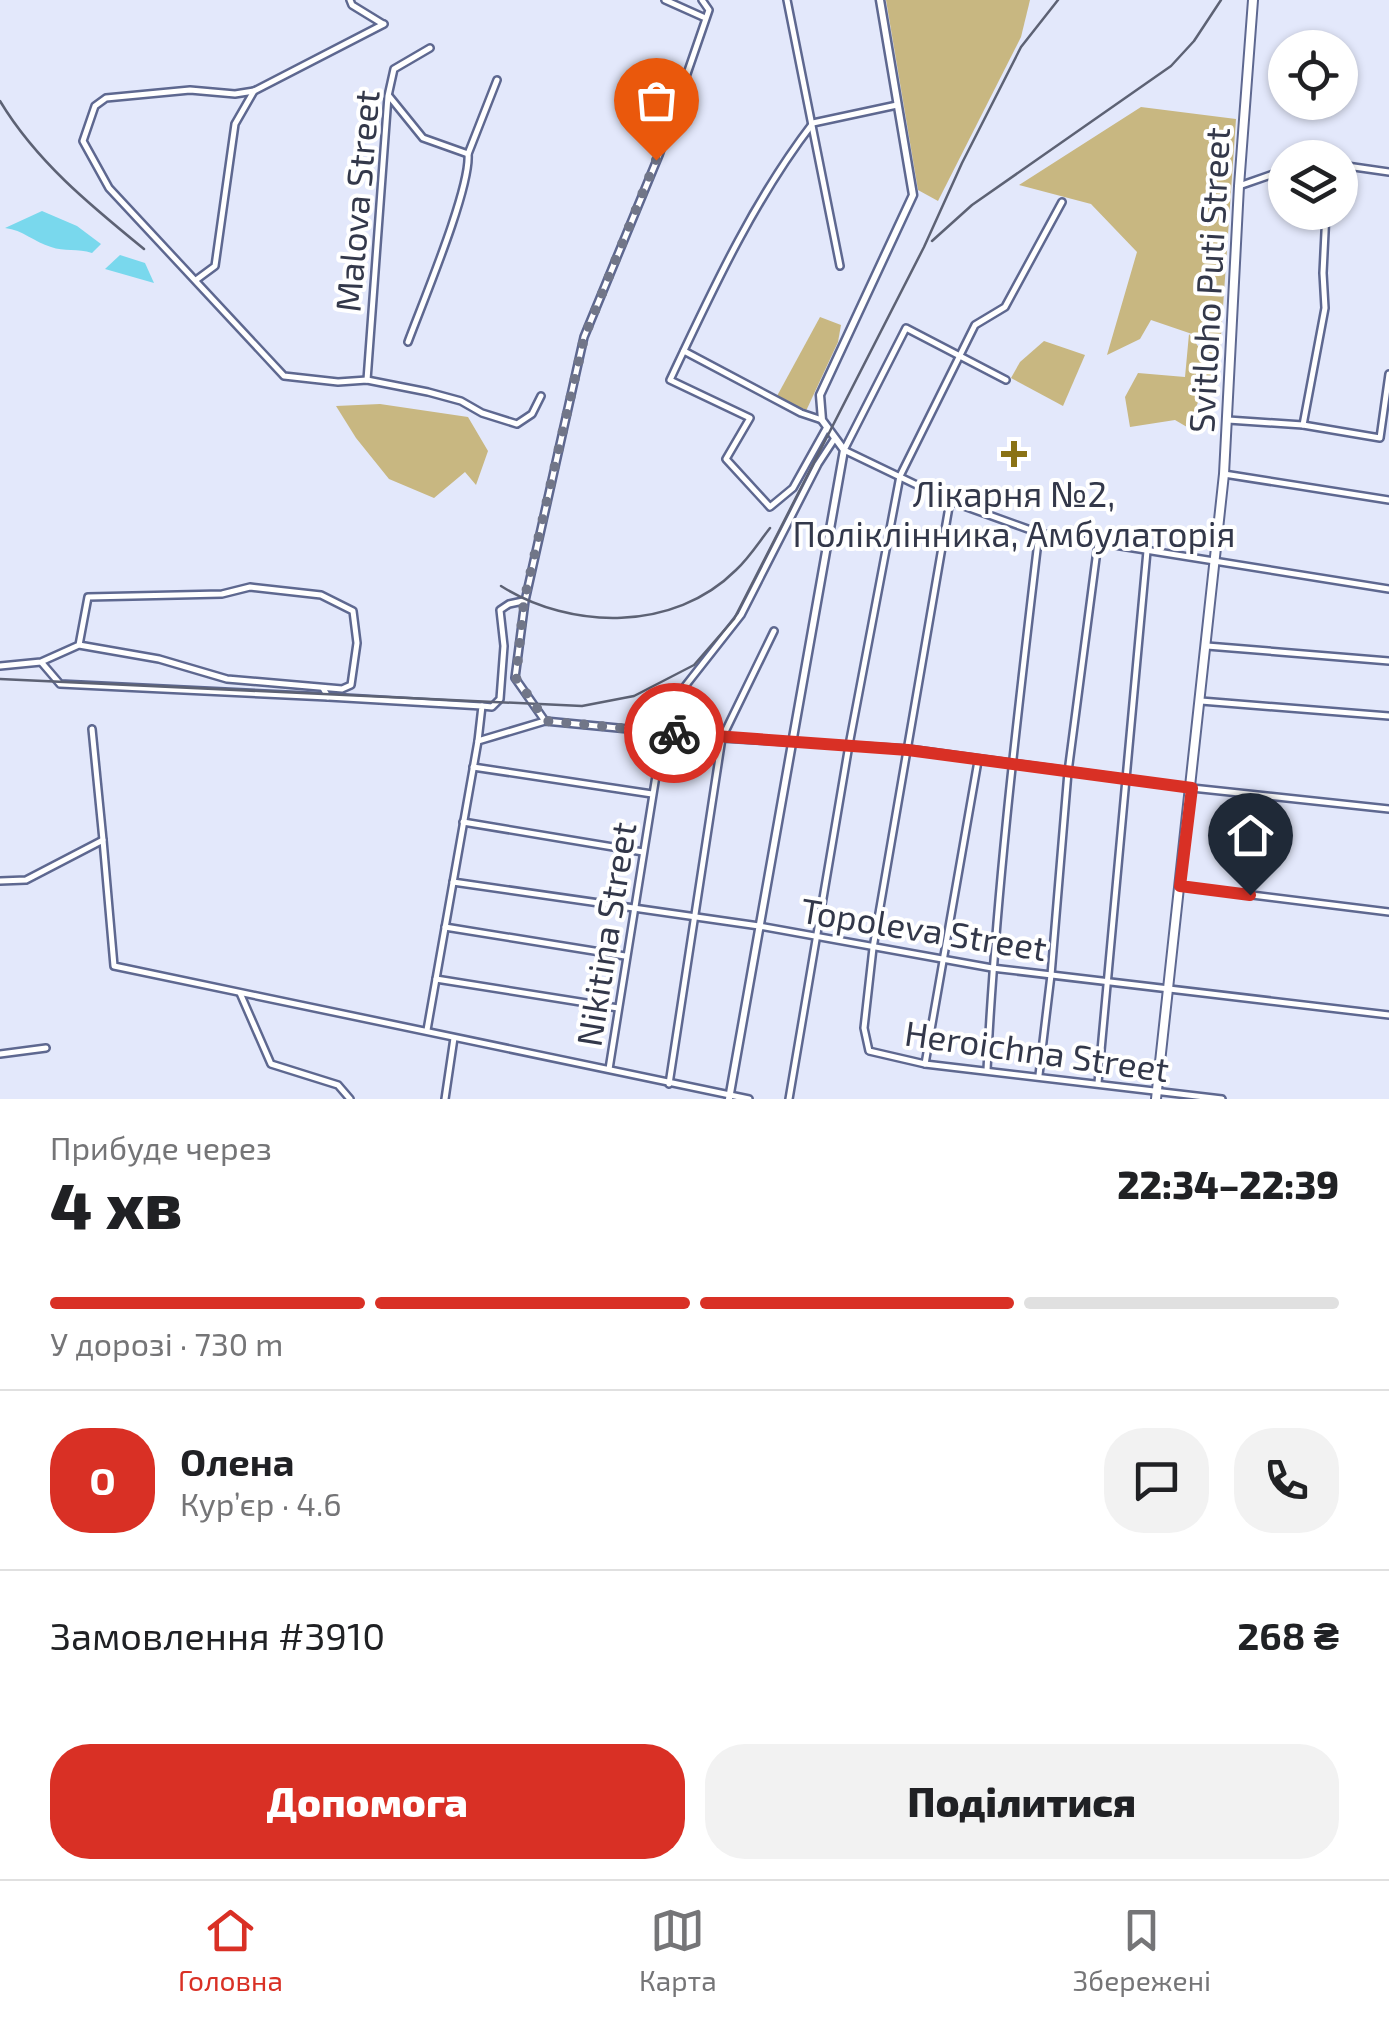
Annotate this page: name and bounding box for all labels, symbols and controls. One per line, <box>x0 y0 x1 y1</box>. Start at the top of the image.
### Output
map controls <box>1268 30 1358 230</box>
button: locate <box>1268 30 1358 120</box>
pin <box>614 58 699 161</box>
icon: bag <box>629 73 684 128</box>
street label: Malova Street <box>325 88 387 314</box>
street label: Svitloho Puti Street <box>1179 126 1237 434</box>
button: layers <box>1268 140 1358 230</box>
marker: Лікарня №2, Поліклінника, Амбулаторія <box>1001 441 1027 467</box>
place label: Лікарня №2, Поліклінника, Амбулаторія <box>792 472 1236 555</box>
courier <box>624 683 724 783</box>
icon: bike <box>647 706 702 761</box>
pin <box>1208 793 1293 896</box>
icon: home <box>1223 808 1278 863</box>
street label: Nikitina Street <box>567 819 643 1049</box>
street label: Topoleva Street <box>798 888 1050 968</box>
street label: Heroichna Street <box>902 1011 1172 1089</box>
text: Прибуде через <box>50 1128 272 1166</box>
text: 22:34–22:39 <box>1117 1161 1339 1207</box>
text: 4 хв <box>50 1164 182 1242</box>
text: У дорозі · 730 m <box>50 1324 283 1362</box>
button: chat <box>1104 1428 1209 1533</box>
button: phone <box>1234 1428 1339 1533</box>
text: Олена <box>180 1438 295 1484</box>
text: О <box>89 1457 116 1503</box>
text: Кур’єр · 4.6 <box>180 1484 342 1522</box>
text: Замовлення #3910 <box>50 1612 385 1658</box>
text: 268 ₴ <box>1237 1612 1339 1658</box>
button: Допомога <box>50 1744 685 1859</box>
button: Поділитися <box>705 1744 1339 1859</box>
tab: Головна <box>178 1903 283 1997</box>
tab: Карта <box>639 1903 717 1997</box>
tab: Збережені <box>1073 1903 1211 1997</box>

